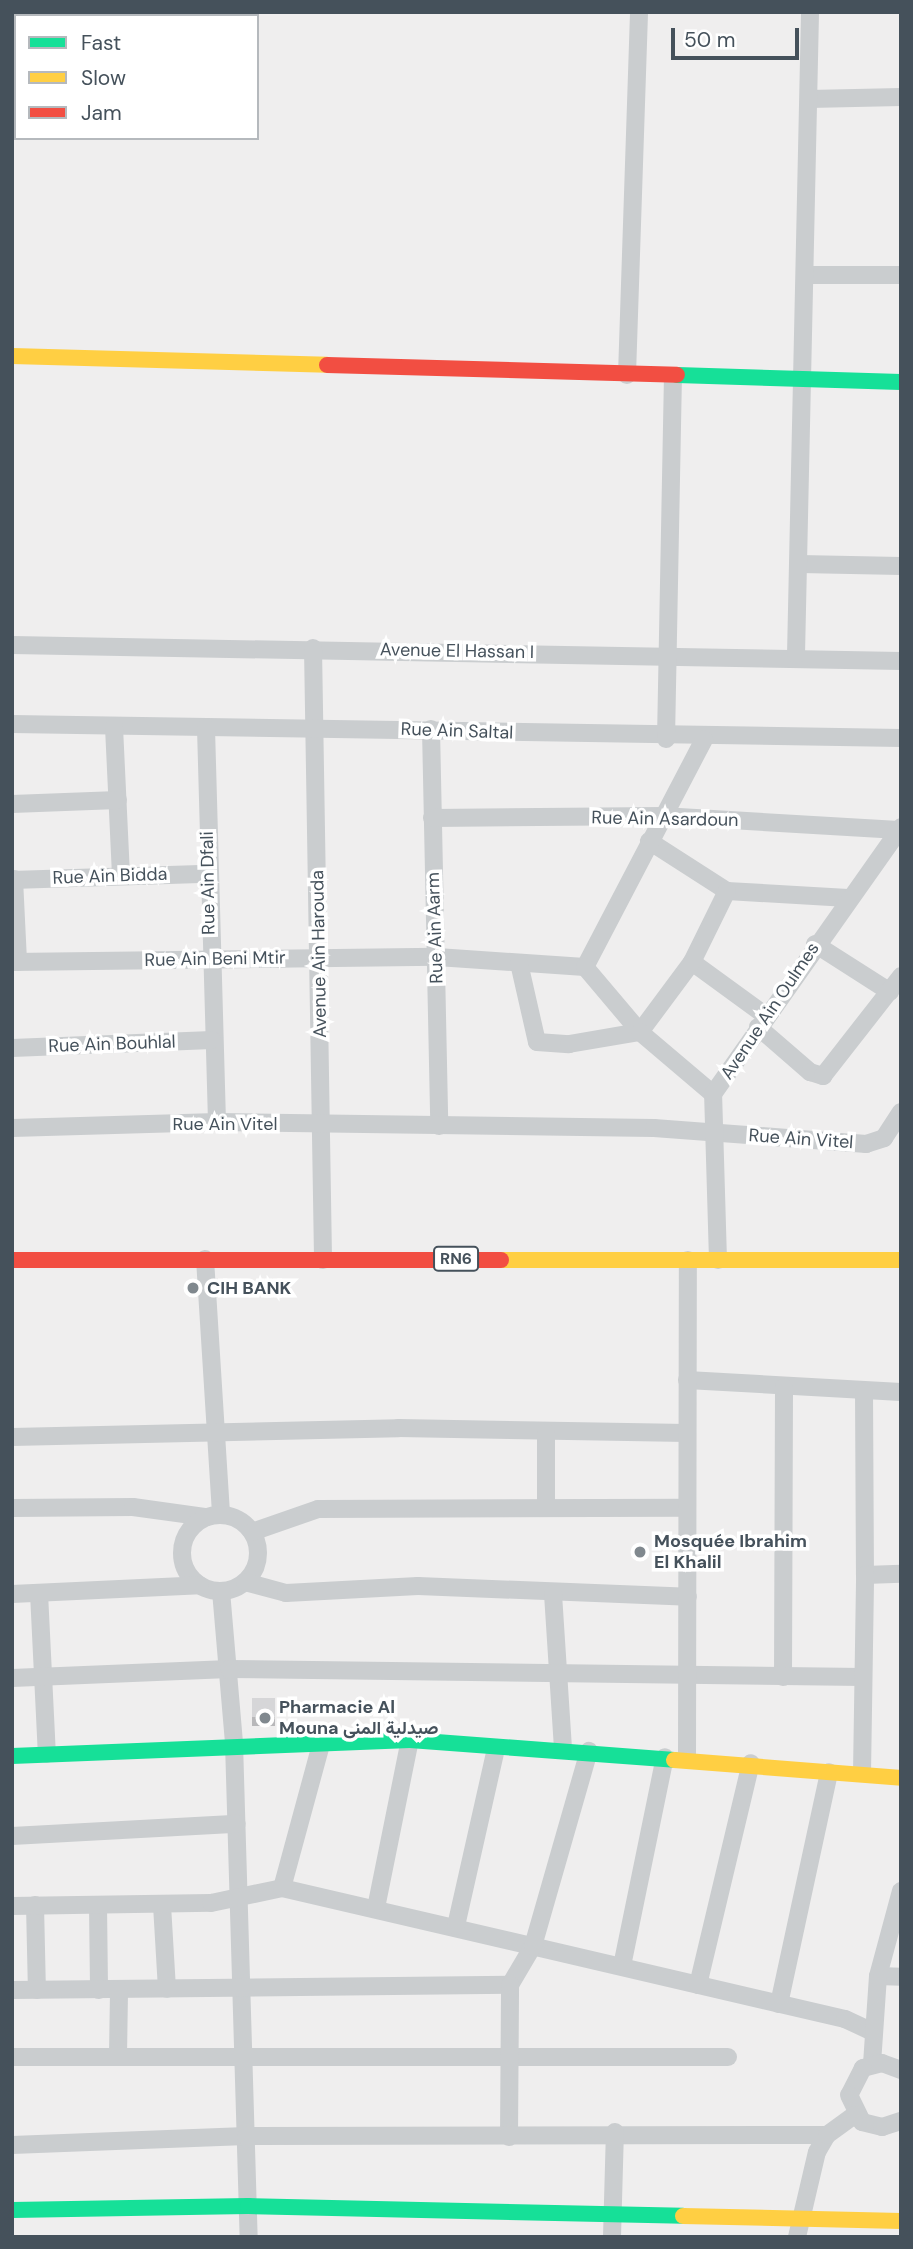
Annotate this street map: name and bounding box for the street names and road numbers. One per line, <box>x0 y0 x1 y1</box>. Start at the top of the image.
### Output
street label: Avenue El Hassan I <box>380 639 534 663</box>
street label: Rue Ain Saltal <box>400 718 514 744</box>
street label: Rue Ain Asardoun <box>591 807 739 831</box>
street label: Rue Ain Dfali <box>196 831 220 935</box>
street label: Rue Ain Bidda <box>52 863 168 889</box>
street label: Avenue Ain Harouda <box>307 870 331 1038</box>
street label: Rue Ain Aarm <box>422 872 448 984</box>
street label: Avenue Ain Oulmes <box>716 938 824 1084</box>
street label: Rue Ain Beni Mtir <box>144 947 286 971</box>
street label: Rue Ain Bouhlal <box>48 1031 176 1057</box>
street label: Rue Ain Vitel <box>173 1113 277 1135</box>
street label: Rue Ain Vitel <box>748 1125 854 1153</box>
road number: RN6 <box>432 1246 480 1272</box>

